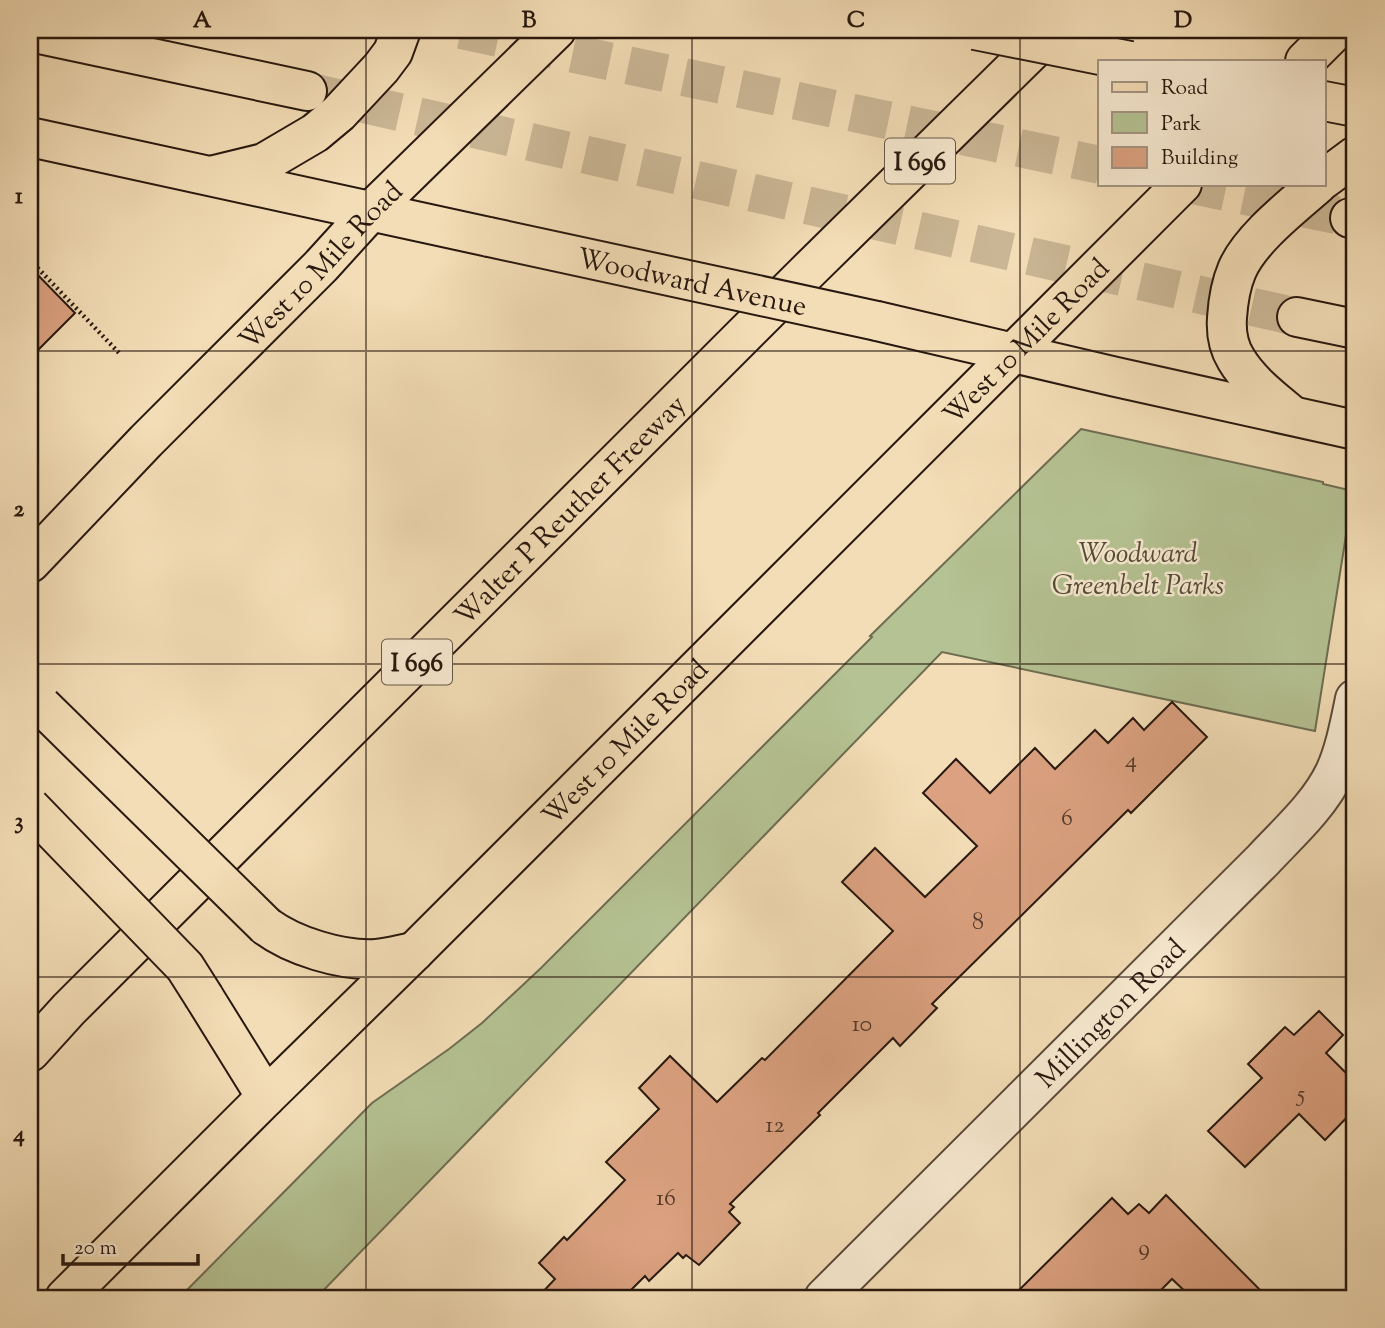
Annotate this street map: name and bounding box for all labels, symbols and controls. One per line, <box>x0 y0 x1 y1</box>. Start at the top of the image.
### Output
text: A <box>193 5 212 38</box>
text: B <box>522 5 537 38</box>
text: C <box>847 5 865 38</box>
text: D <box>1174 5 1192 38</box>
legend <box>1098 60 1326 186</box>
text: Road <box>1161 74 1208 104</box>
text: Park <box>1161 110 1202 140</box>
road number: I 696 <box>885 138 955 184</box>
text: Building <box>1161 144 1238 174</box>
street label: West 10 Mile Road <box>231 173 413 360</box>
text: 1 <box>15 181 23 214</box>
street label: Woodward Avenue <box>573 240 810 328</box>
street label: West 10 Mile Road <box>935 250 1120 435</box>
street label: Walter P Reuther Freeway <box>446 387 696 636</box>
text: 2 <box>14 494 25 527</box>
park label: Woodward Greenbelt Parks <box>1052 535 1224 607</box>
road number: I 696 <box>382 640 452 684</box>
street label: West 10 Mile Road <box>534 651 719 836</box>
house number: 4 <box>1125 744 1137 778</box>
house number: 6 <box>1061 802 1073 836</box>
text: 3 <box>14 806 24 839</box>
house number: 8 <box>972 906 984 940</box>
street label: Millington Road <box>1028 931 1196 1099</box>
house number: 10 <box>852 1008 872 1042</box>
house number: 5 <box>1295 1078 1305 1112</box>
house number: 12 <box>765 1109 785 1143</box>
text: 4 <box>12 1119 25 1152</box>
house number: 16 <box>656 1182 676 1216</box>
scale bar <box>63 1223 198 1267</box>
house number: 9 <box>1138 1232 1150 1266</box>
text: 20 m <box>74 1234 117 1264</box>

